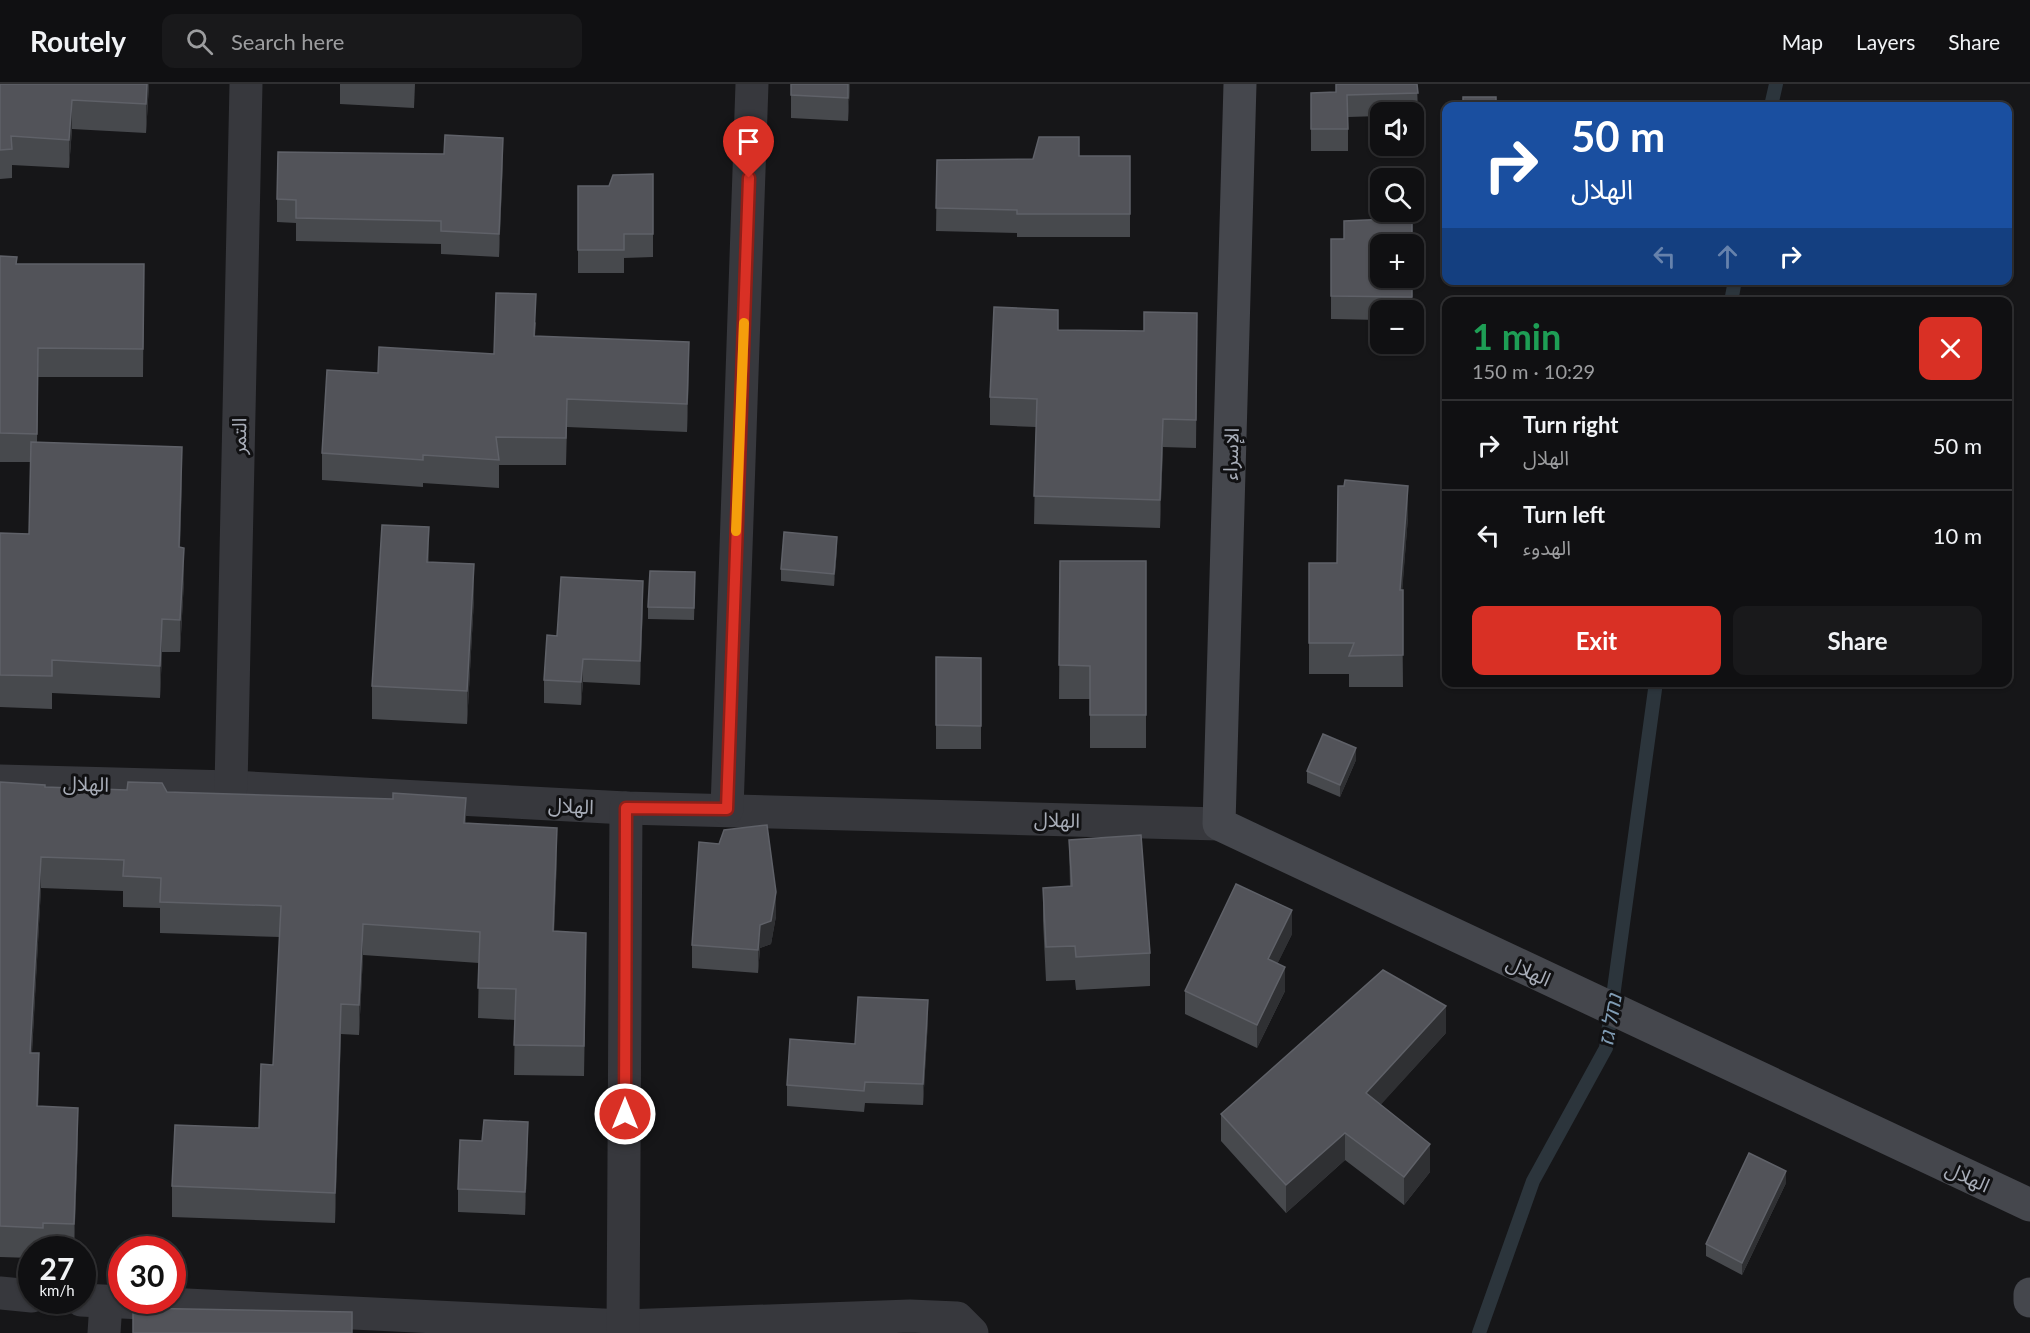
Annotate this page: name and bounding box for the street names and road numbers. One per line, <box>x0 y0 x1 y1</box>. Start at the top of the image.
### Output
street label: التمر <box>226 417 251 456</box>
street label: الإسراء <box>1217 427 1245 481</box>
street label: الهلال <box>63 770 109 797</box>
street label: الهلال <box>547 792 595 819</box>
street label: الهلال <box>1034 806 1080 833</box>
street label: الهلال <box>1503 949 1555 991</box>
street label: الهلال <box>1942 1155 1994 1197</box>

